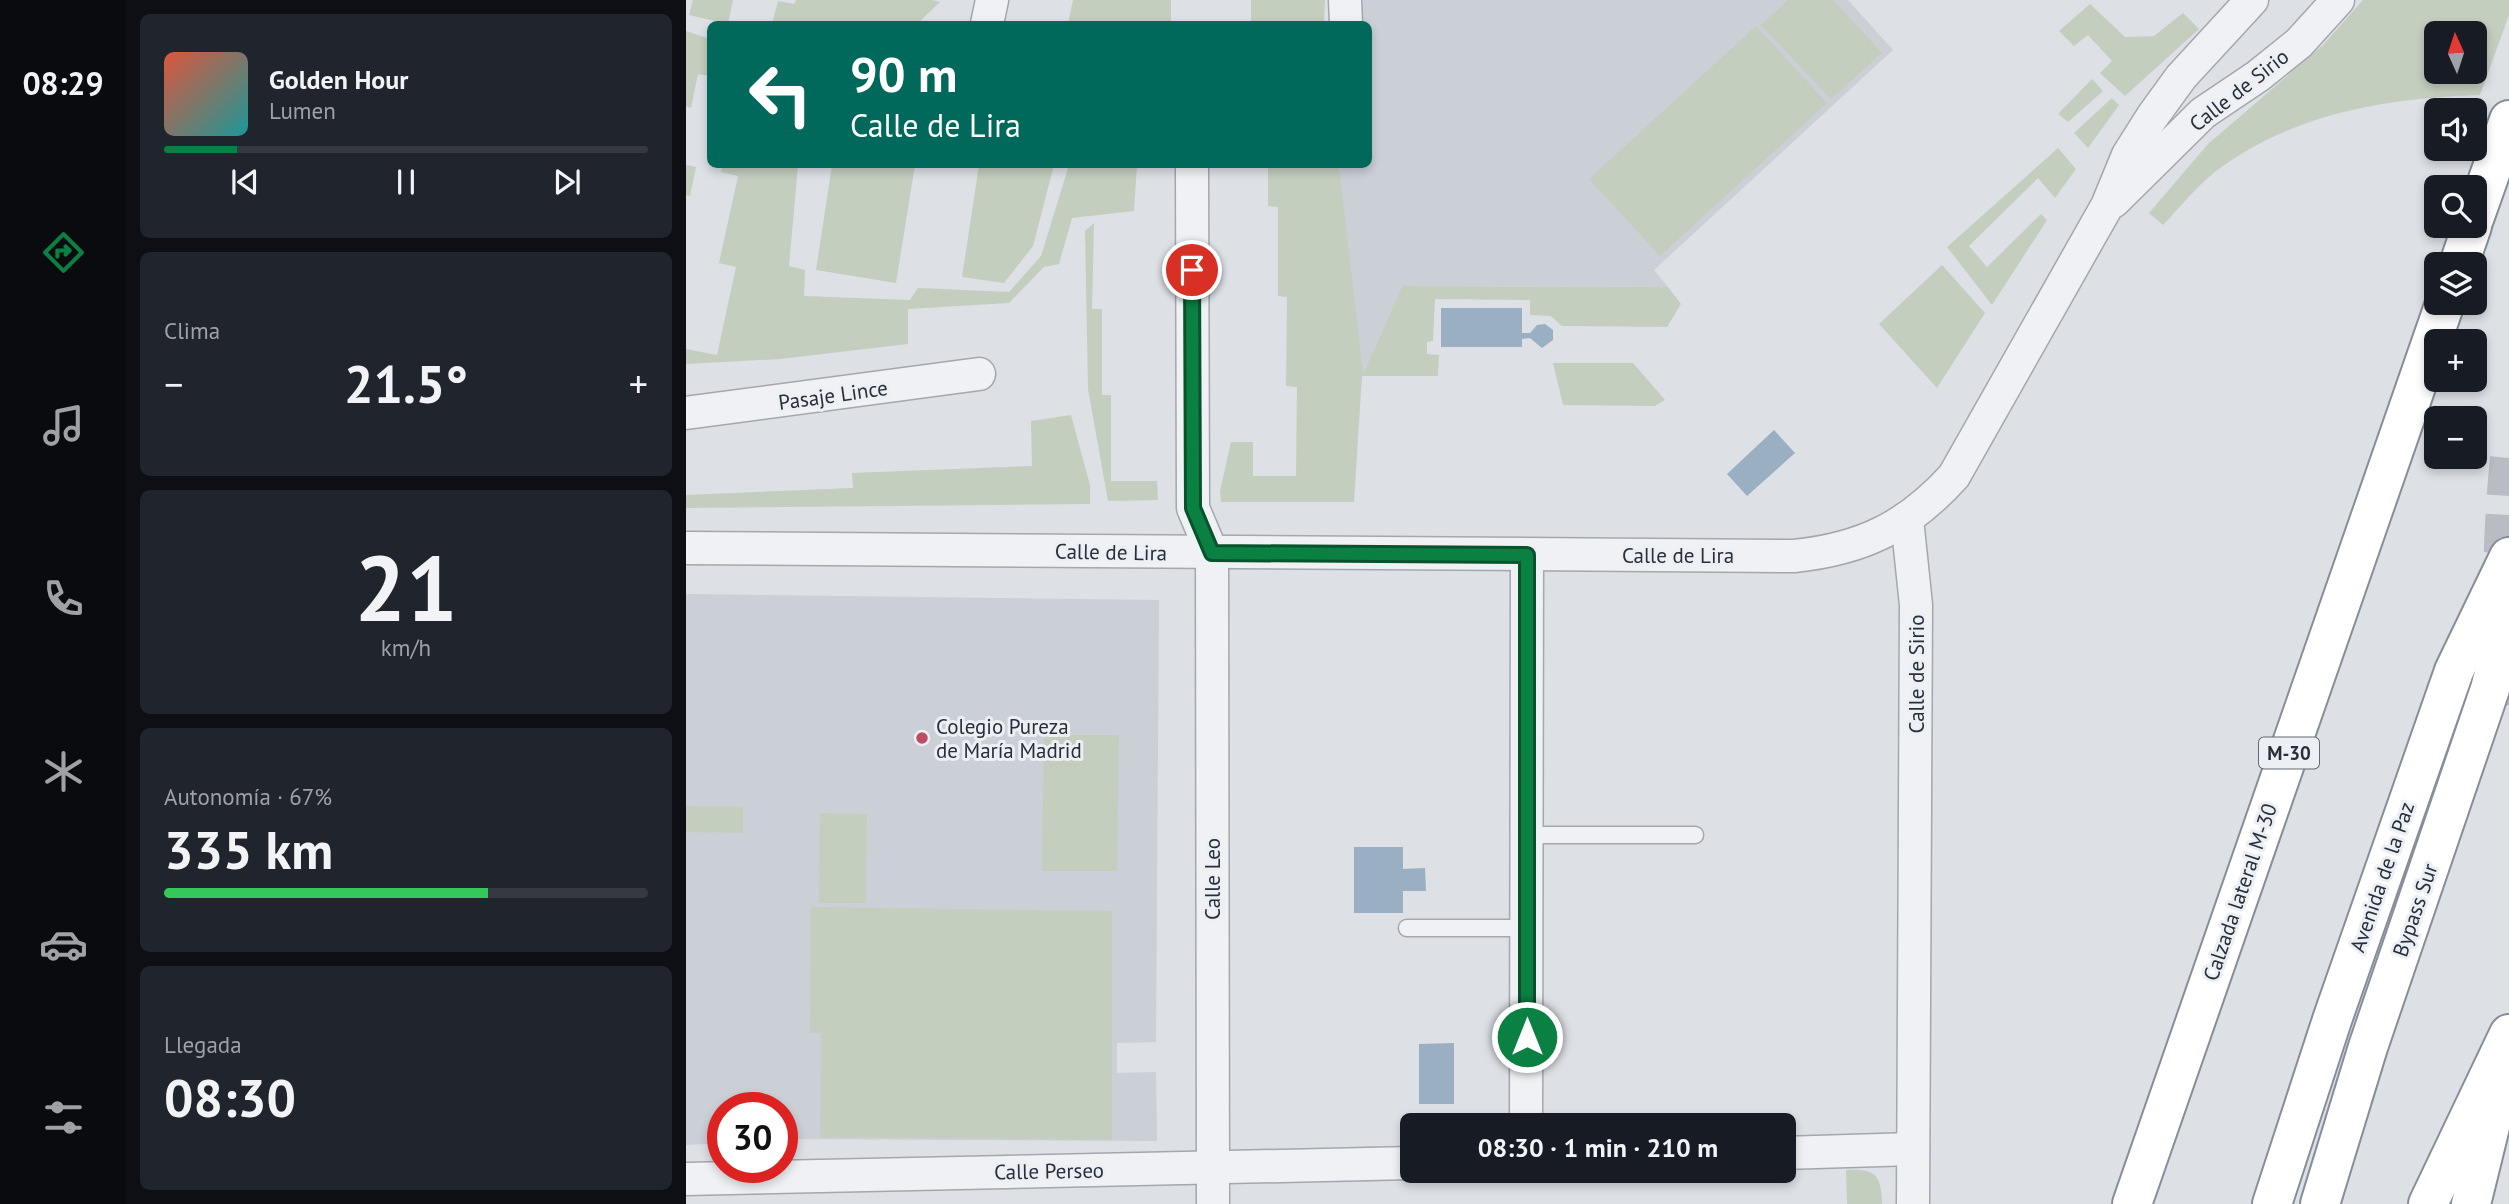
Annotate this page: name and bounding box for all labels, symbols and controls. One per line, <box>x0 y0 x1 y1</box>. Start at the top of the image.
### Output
north arrow <box>2424 21 2487 84</box>
map controls <box>2424 21 2487 469</box>
text: 90 m <box>850 42 957 106</box>
street label: Calle de Sirio <box>2184 43 2294 137</box>
icon: left <box>735 49 826 140</box>
text: 08:29 <box>22 62 104 104</box>
text: Golden Hour <box>269 63 408 96</box>
text: Lumen <box>269 96 336 125</box>
button: sound <box>2424 98 2487 161</box>
text: Calle de Lira <box>850 104 1021 146</box>
icon: previous <box>226 163 264 201</box>
icon: pause <box>387 163 425 201</box>
icon: next <box>548 163 586 201</box>
button: search <box>2424 175 2487 238</box>
icon: directions <box>39 228 88 277</box>
pin <box>1162 240 1222 300</box>
icon: arrive <box>1173 251 1211 289</box>
button: layers <box>2424 252 2487 315</box>
text: Clima <box>164 316 220 345</box>
button: + <box>2424 329 2487 392</box>
text: 21.5° <box>344 350 468 417</box>
text: − <box>164 359 183 408</box>
text: + <box>629 359 648 408</box>
street label: Pasaje Lince <box>777 374 889 416</box>
icon: music <box>39 401 88 450</box>
button: − <box>2424 406 2487 469</box>
text: 21 <box>354 528 458 646</box>
street label: Calle de Lira <box>1055 538 1167 566</box>
street label: Calle de Lira <box>1622 542 1734 569</box>
icon: phone <box>39 574 88 623</box>
street label: Calle de Sirio <box>1903 615 1930 733</box>
text: km/h <box>381 633 431 662</box>
place label: Colegio Pureza de María Madrid <box>936 713 1082 764</box>
marker: Colegio Pureza de María Madrid <box>914 730 930 746</box>
road number: M-30 <box>2259 738 2319 768</box>
icon: climate <box>39 747 88 796</box>
text: Autonomía · 67% <box>164 782 332 811</box>
street label: Avenida de la Paz <box>2344 798 2420 956</box>
street label: Calzada lateral M-30 <box>2197 800 2283 984</box>
text: 335 km <box>164 816 333 883</box>
street label: Calle Leo <box>1199 838 1226 920</box>
street label: Bypass Sur <box>2386 860 2444 960</box>
icon: car <box>39 920 88 969</box>
position arrow <box>1490 1000 1564 1074</box>
text: Llegada <box>164 1030 242 1059</box>
text: 08:30 <box>164 1064 296 1131</box>
speed limit sign: 30 <box>707 1092 798 1183</box>
icon: filters <box>39 1093 88 1142</box>
text: 08:30 · 1 min · 210 m <box>1478 1131 1718 1164</box>
street label: Calle Perseo <box>994 1157 1104 1185</box>

